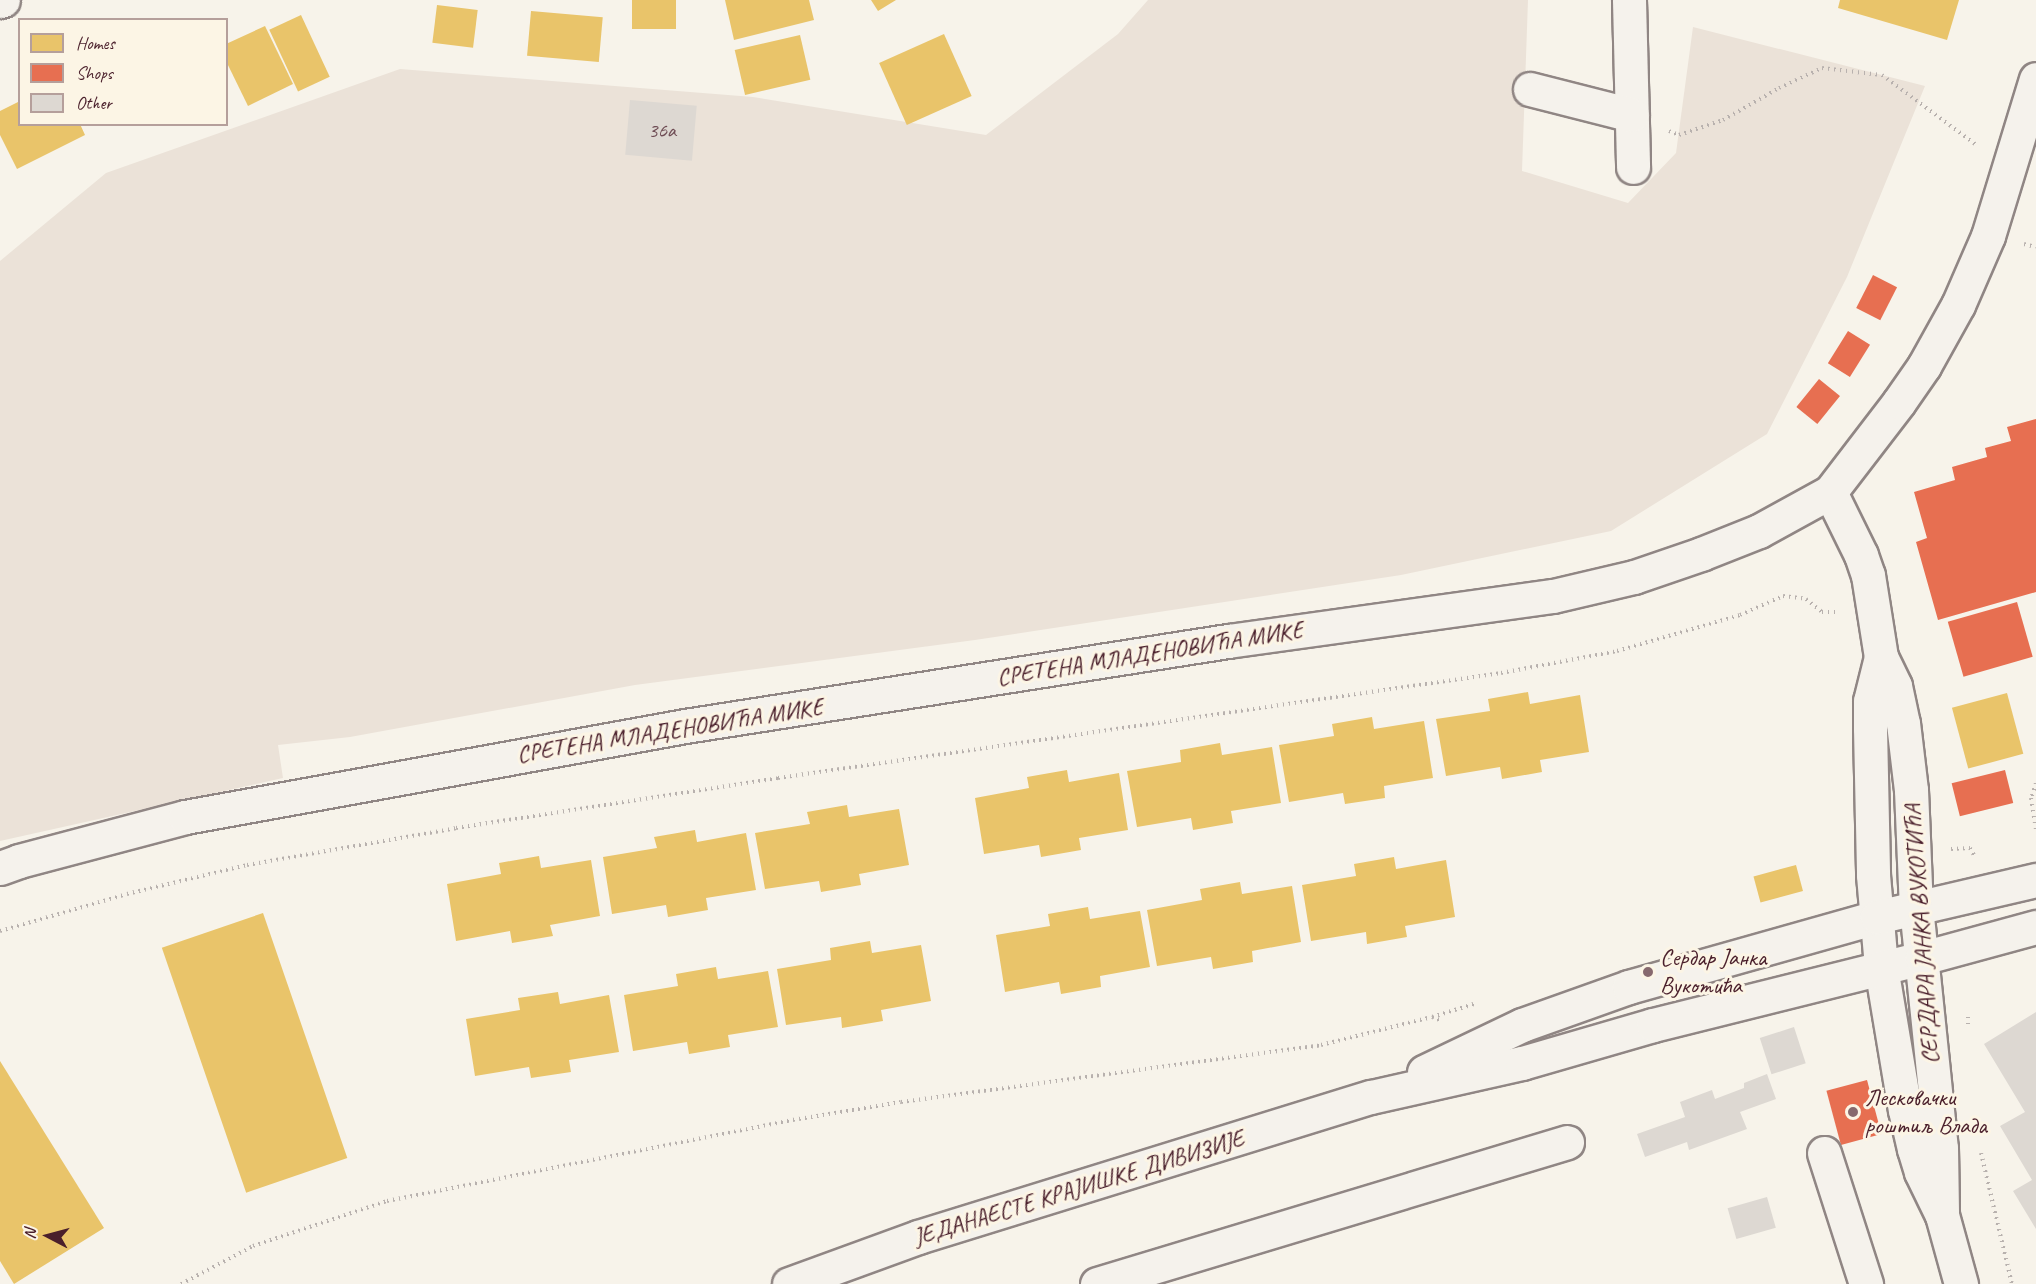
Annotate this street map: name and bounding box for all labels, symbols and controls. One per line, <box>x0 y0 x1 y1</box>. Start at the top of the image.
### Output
legend <box>18 18 228 126</box>
text: Homes <box>76 32 115 54</box>
text: Shops <box>76 62 113 84</box>
text: Other <box>76 92 112 114</box>
house number: 36a <box>648 117 676 143</box>
street label: СРЕТЕНА МЛАДЕНОВИЋА МИКЕ <box>995 616 1305 692</box>
street label: СРЕТЕНА МЛАДЕНОВИЋА МИКЕ <box>515 693 825 769</box>
street label: СЕРДАРА ЈАНКА ВУКОТИЋА <box>1899 804 1945 1064</box>
place label: Сердар Јанка Вукотића <box>1660 944 1766 1000</box>
marker: Сердар Јанка Вукотића <box>1641 965 1655 979</box>
place label: Лесковачки роштиљ Влада <box>1865 1084 1987 1140</box>
marker: Лесковачки роштиљ Влада <box>1846 1105 1860 1119</box>
street label: ЈЕДАНАЕСТЕ КРАЈИШКЕ ДИВИЗИЈЕ <box>910 1124 1248 1252</box>
north arrow <box>18 1206 78 1266</box>
text: N <box>20 1228 41 1240</box>

